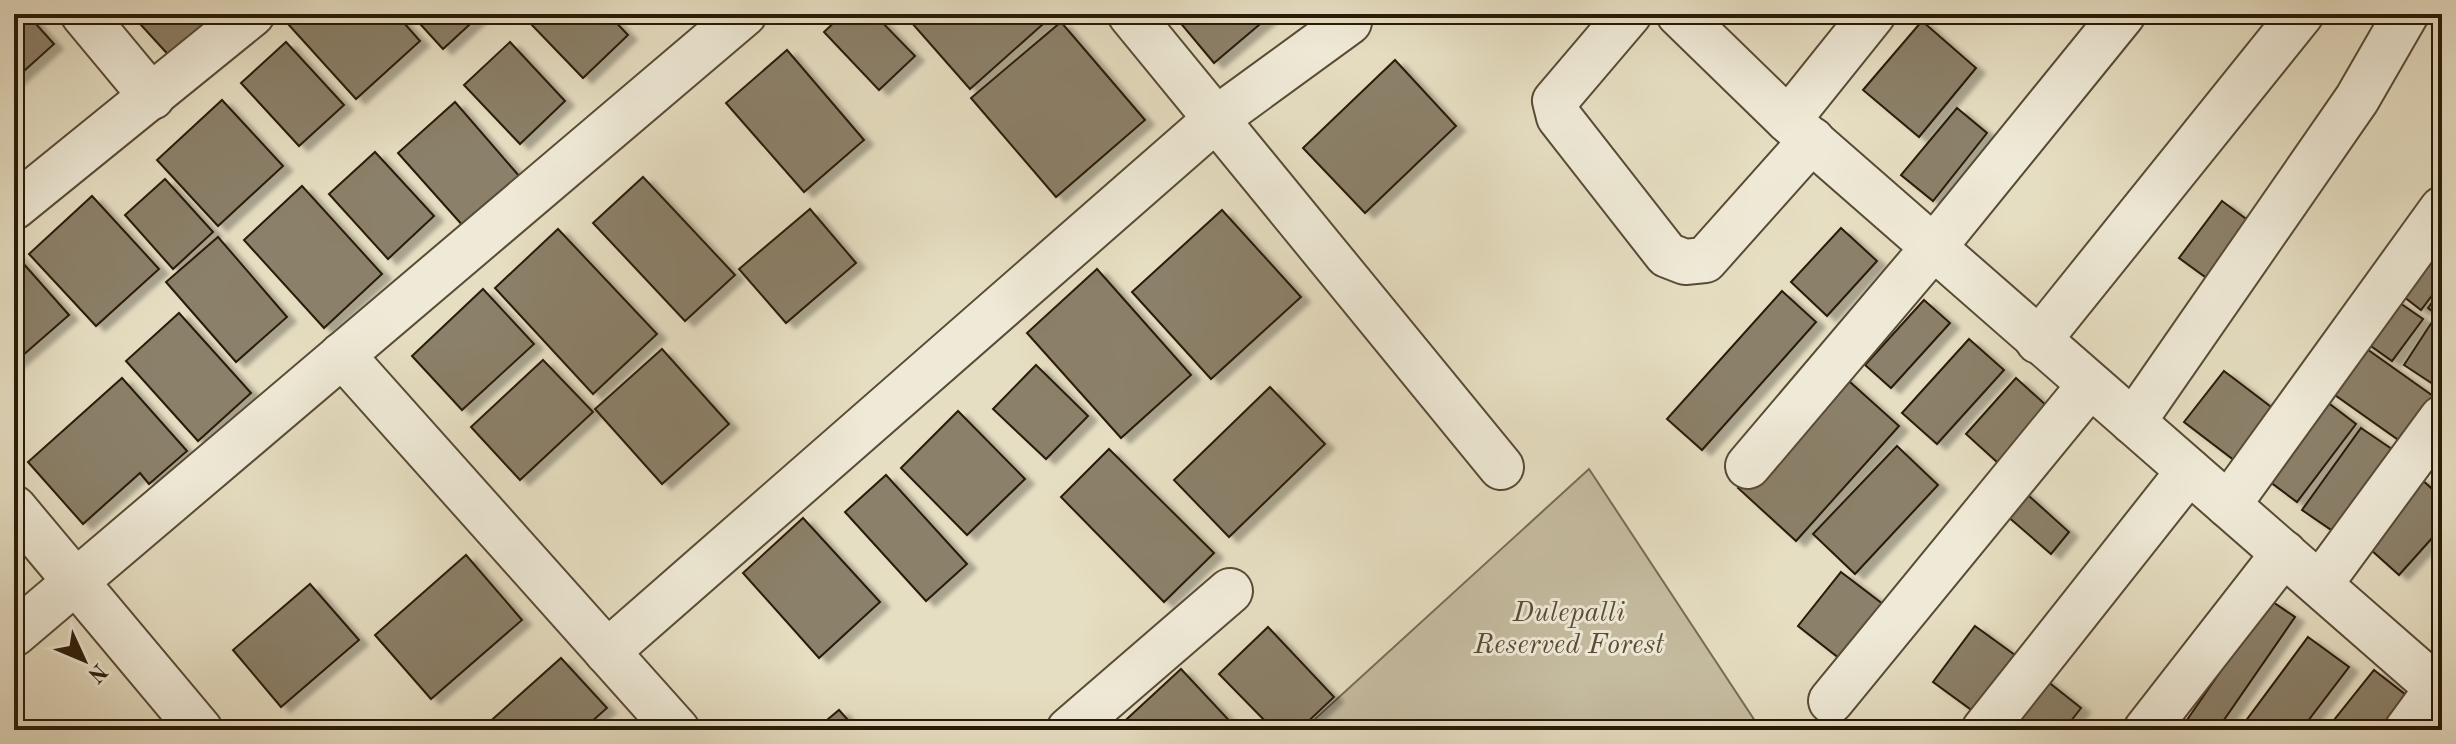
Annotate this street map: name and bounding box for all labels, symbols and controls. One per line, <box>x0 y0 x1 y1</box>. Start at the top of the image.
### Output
park label: Dulepalli Reserved Forest <box>1473 600 1665 660</box>
north arrow <box>44 620 124 700</box>
text: N <box>83 659 111 686</box>

